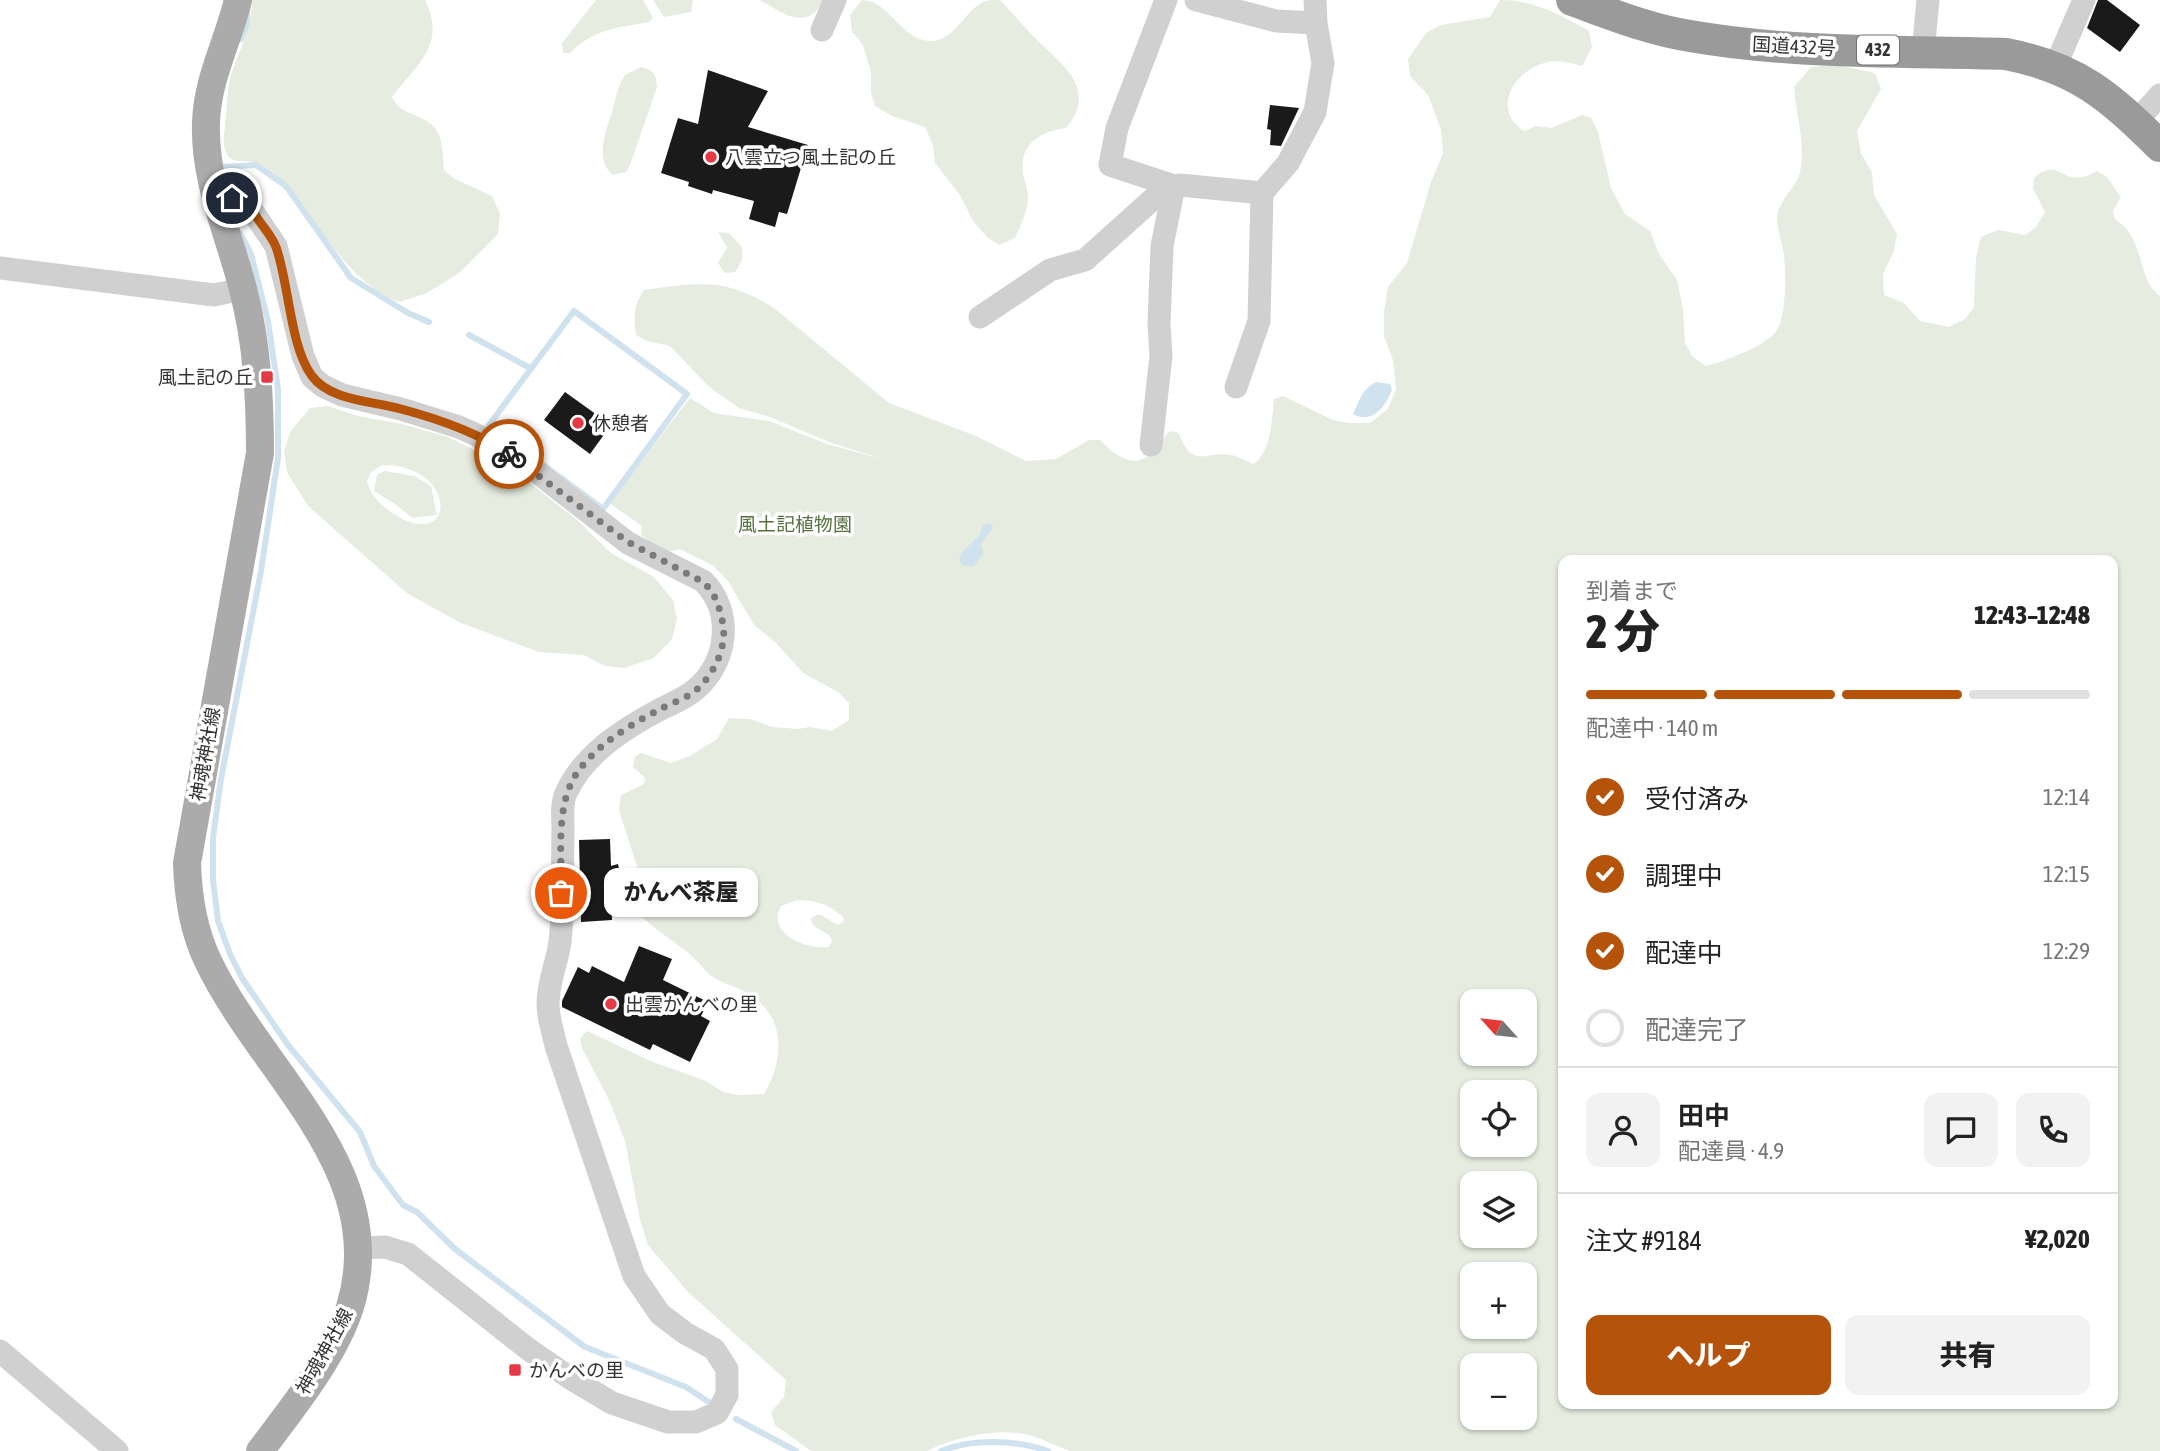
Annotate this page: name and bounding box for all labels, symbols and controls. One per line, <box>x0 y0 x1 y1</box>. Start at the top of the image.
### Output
street label: 国道432号 <box>1752 33 1836 59</box>
road number: 432 <box>1857 36 1899 64</box>
place label: 八雲立つ風土記の丘 <box>725 146 896 168</box>
marker: 八雲立つ風土記の丘 <box>703 149 719 165</box>
pin <box>202 168 262 228</box>
icon: home <box>213 179 251 217</box>
place label: 風土記の丘 <box>158 366 253 388</box>
marker: 風土記の丘 <box>259 369 275 385</box>
place label: 休憩者 <box>592 412 649 434</box>
marker: 休憩者 <box>570 415 586 431</box>
courier <box>474 419 544 489</box>
icon: bike <box>490 435 528 473</box>
park label: 風土記植物園 <box>738 513 852 535</box>
text: 到着まで <box>1586 578 1678 604</box>
text: 12:43–12:48 <box>1974 600 2090 630</box>
text: 2 分 <box>1586 605 1660 658</box>
street label: 神魂神社線 <box>186 705 224 803</box>
text: 配達中 · 140 m <box>1586 715 1718 741</box>
icon: check <box>1586 778 1624 816</box>
text: 受付済み <box>1645 784 1749 814</box>
text: 12:14 <box>2043 784 2090 810</box>
icon: check <box>1586 855 1624 893</box>
text: 調理中 <box>1645 861 1723 891</box>
text: 12:15 <box>2043 861 2090 887</box>
pin <box>531 863 591 923</box>
callout: かんべ茶屋 <box>603 868 757 917</box>
icon: bag <box>542 874 580 912</box>
text: かんべ茶屋 <box>624 879 739 905</box>
icon: check <box>1586 932 1624 970</box>
text: 配達中 <box>1645 938 1723 968</box>
text: 12:29 <box>2043 938 2090 964</box>
north arrow <box>1460 989 1536 1066</box>
map controls <box>1460 989 1537 1430</box>
place label: 出雲かんべの里 <box>625 993 758 1015</box>
marker: 出雲かんべの里 <box>603 996 619 1012</box>
text: 配達完了 <box>1645 1015 1749 1045</box>
button: locate <box>1460 1080 1537 1157</box>
button: person <box>1586 1093 1660 1167</box>
button: chat <box>1924 1093 1998 1167</box>
button: phone <box>2016 1093 2090 1167</box>
text: 田中 <box>1678 1101 1730 1131</box>
text: 配達員 · 4.9 <box>1678 1138 1784 1164</box>
button: layers <box>1460 1171 1537 1248</box>
text: ¥2,020 <box>2025 1224 2090 1254</box>
text: 注文 #9184 <box>1586 1226 1702 1256</box>
button: + <box>1460 1262 1537 1339</box>
street label: 神魂神社線 <box>291 1304 357 1398</box>
button: ヘルプ <box>1586 1315 1831 1395</box>
button: 共有 <box>1845 1315 2090 1395</box>
button: − <box>1460 1353 1537 1430</box>
place label: かんべの里 <box>529 1359 624 1381</box>
marker: かんべの里 <box>507 1362 523 1378</box>

